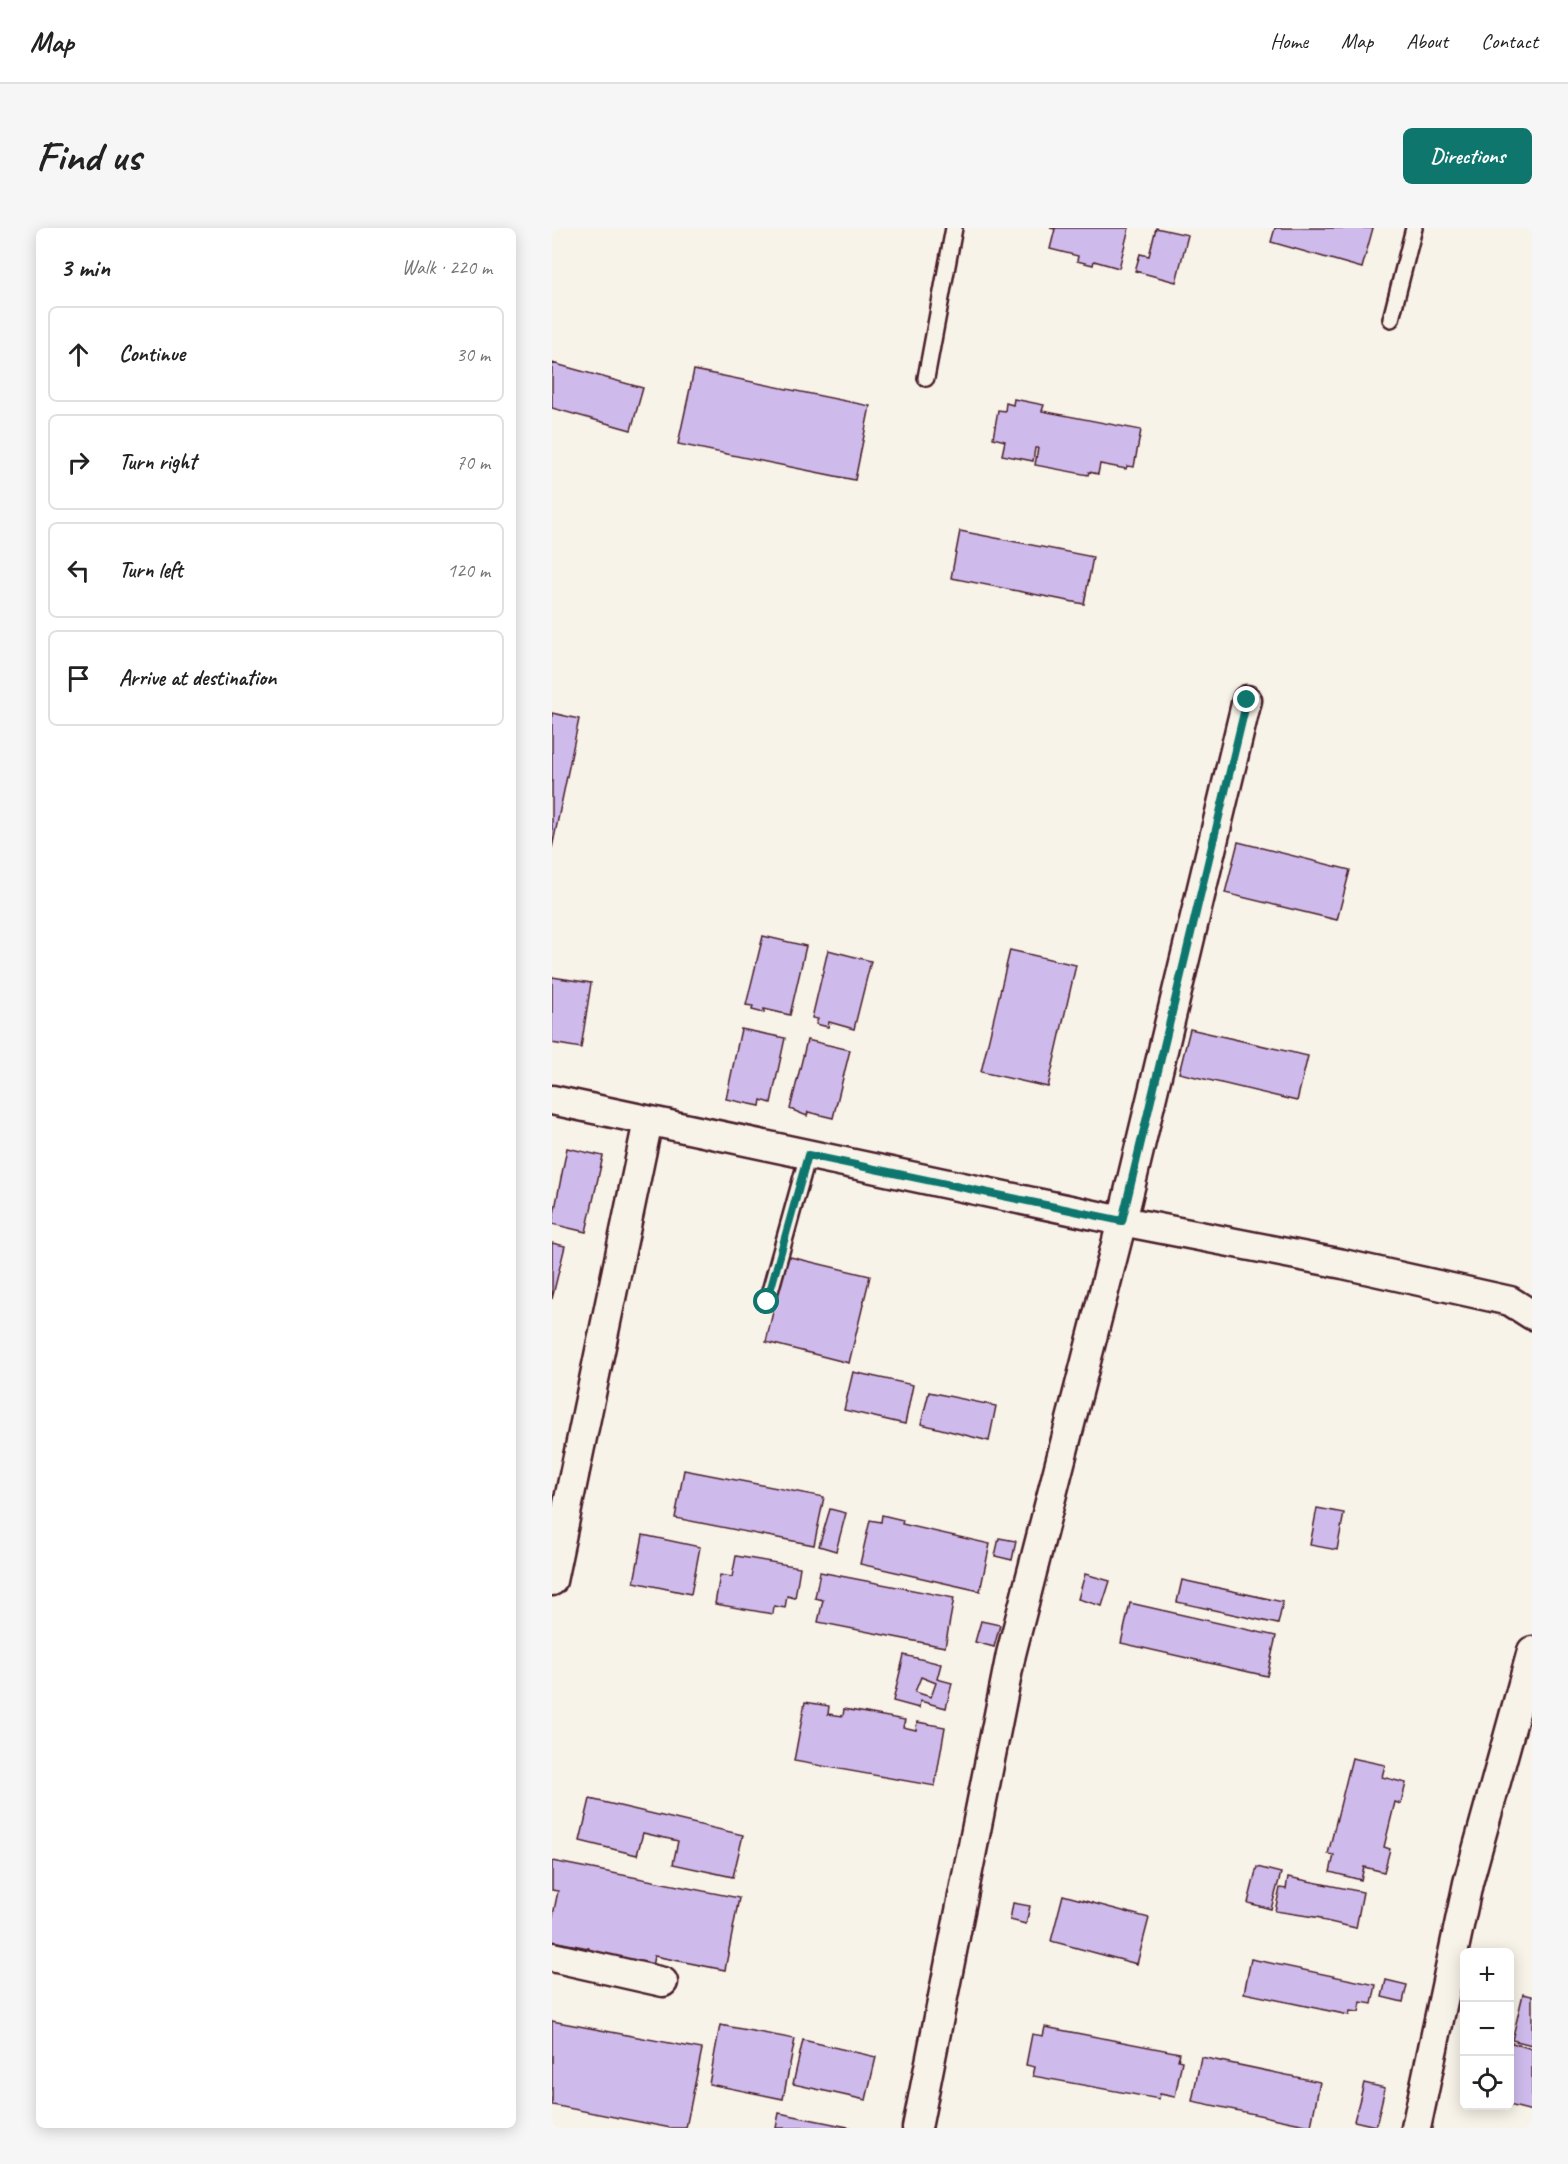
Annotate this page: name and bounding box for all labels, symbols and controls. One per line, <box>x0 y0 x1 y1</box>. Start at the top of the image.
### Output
text: Map <box>30 24 73 59</box>
text: Home <box>1270 28 1308 54</box>
text: Map <box>1341 28 1373 54</box>
text: About <box>1406 28 1448 54</box>
text: Contact <box>1481 28 1538 54</box>
button: Directions <box>1403 128 1532 184</box>
text: Find us <box>36 130 141 183</box>
text: 3 min <box>60 251 110 284</box>
text: Walk · 220 m <box>402 255 492 280</box>
icon: ahead <box>62 338 95 371</box>
text: Continue <box>119 340 185 368</box>
text: 30 m <box>456 342 490 367</box>
icon: right <box>62 446 95 479</box>
text: Turn right <box>119 448 196 476</box>
text: 70 m <box>456 450 490 475</box>
icon: left <box>62 554 95 587</box>
text: Turn left <box>119 556 183 584</box>
text: 120 m <box>447 558 490 583</box>
icon: arrive <box>62 662 95 695</box>
text: Arrive at destination <box>119 664 276 692</box>
route end <box>1233 686 1259 712</box>
route start <box>753 1288 779 1314</box>
map controls <box>1460 1948 1514 2110</box>
button: + <box>1460 1948 1514 2002</box>
button: − <box>1460 2002 1514 2056</box>
button: locate <box>1460 2056 1514 2110</box>

